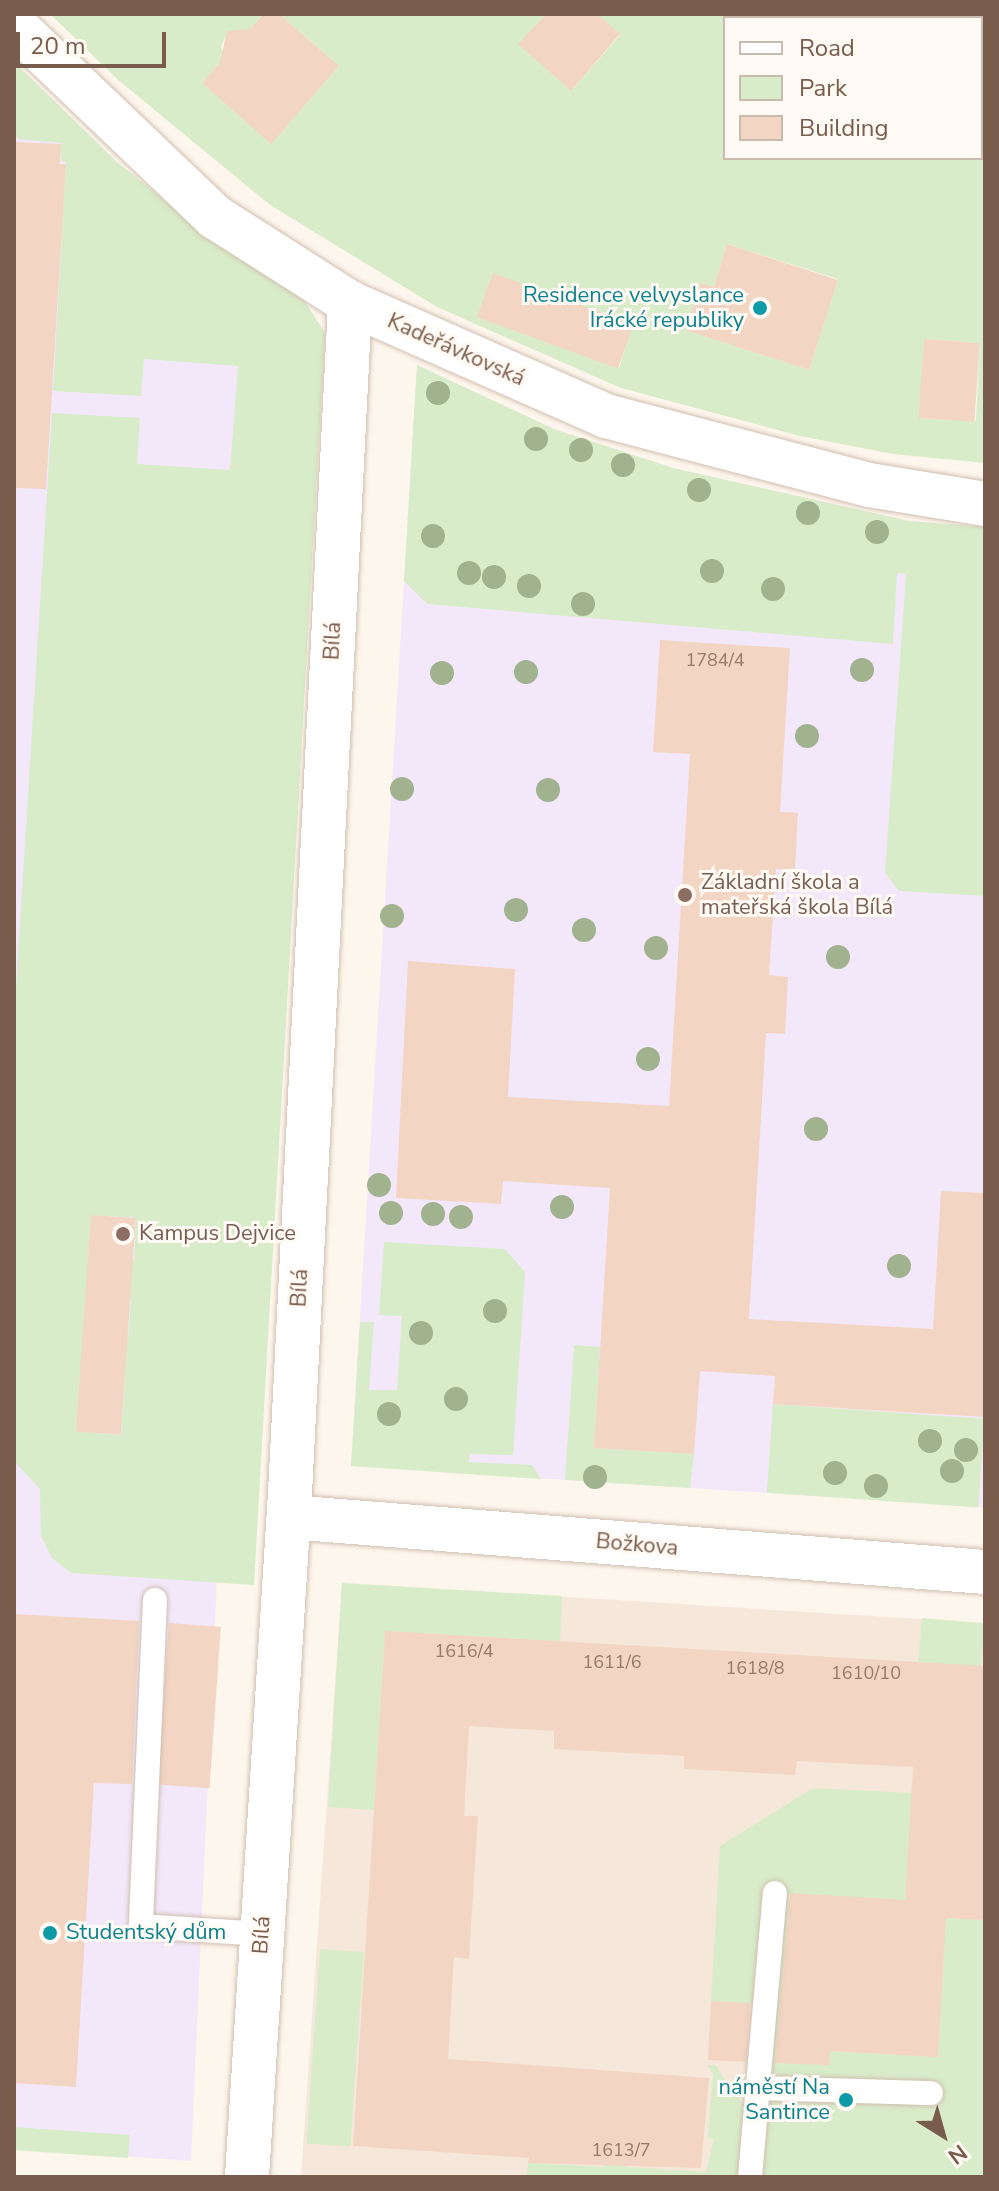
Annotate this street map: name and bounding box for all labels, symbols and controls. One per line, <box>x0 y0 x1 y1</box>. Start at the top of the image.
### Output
scale bar <box>20 16 170 66</box>
legend <box>723 16 983 160</box>
text: 20 m <box>30 30 86 62</box>
text: Road <box>799 32 855 64</box>
text: Park <box>799 72 847 104</box>
text: Building <box>799 112 889 144</box>
place label: Residence velvyslance Irácké republiky <box>523 282 744 334</box>
marker: Residence velvyslance Irácké republiky <box>751 299 769 317</box>
street label: Kadeřávkovská <box>383 308 529 392</box>
street label: Bílá <box>319 621 347 661</box>
house number: 1784/4 <box>685 649 745 671</box>
place label: Základní škola a mateřská škola Bílá <box>701 869 893 920</box>
marker: Základní škola a mateřská škola Bílá <box>676 886 694 904</box>
place label: Kampus Dejvice <box>139 1221 296 1247</box>
marker: Kampus Dejvice <box>114 1225 132 1243</box>
street label: Bílá <box>286 1268 314 1308</box>
street label: Božkova <box>595 1528 679 1562</box>
house number: 1616/4 <box>434 1640 494 1662</box>
house number: 1611/6 <box>582 1651 642 1673</box>
house number: 1618/8 <box>725 1657 785 1679</box>
house number: 1610/10 <box>831 1662 901 1684</box>
street label: Bílá <box>247 1915 277 1955</box>
place label: Studentský dům <box>66 1920 226 1946</box>
marker: Studentský dům <box>41 1924 59 1942</box>
place label: náměstí Na Santince <box>718 2074 830 2126</box>
marker: náměstí Na Santince <box>837 2091 855 2109</box>
north arrow <box>903 2095 983 2175</box>
text: N <box>942 2137 973 2171</box>
house number: 1613/7 <box>591 2139 651 2161</box>

